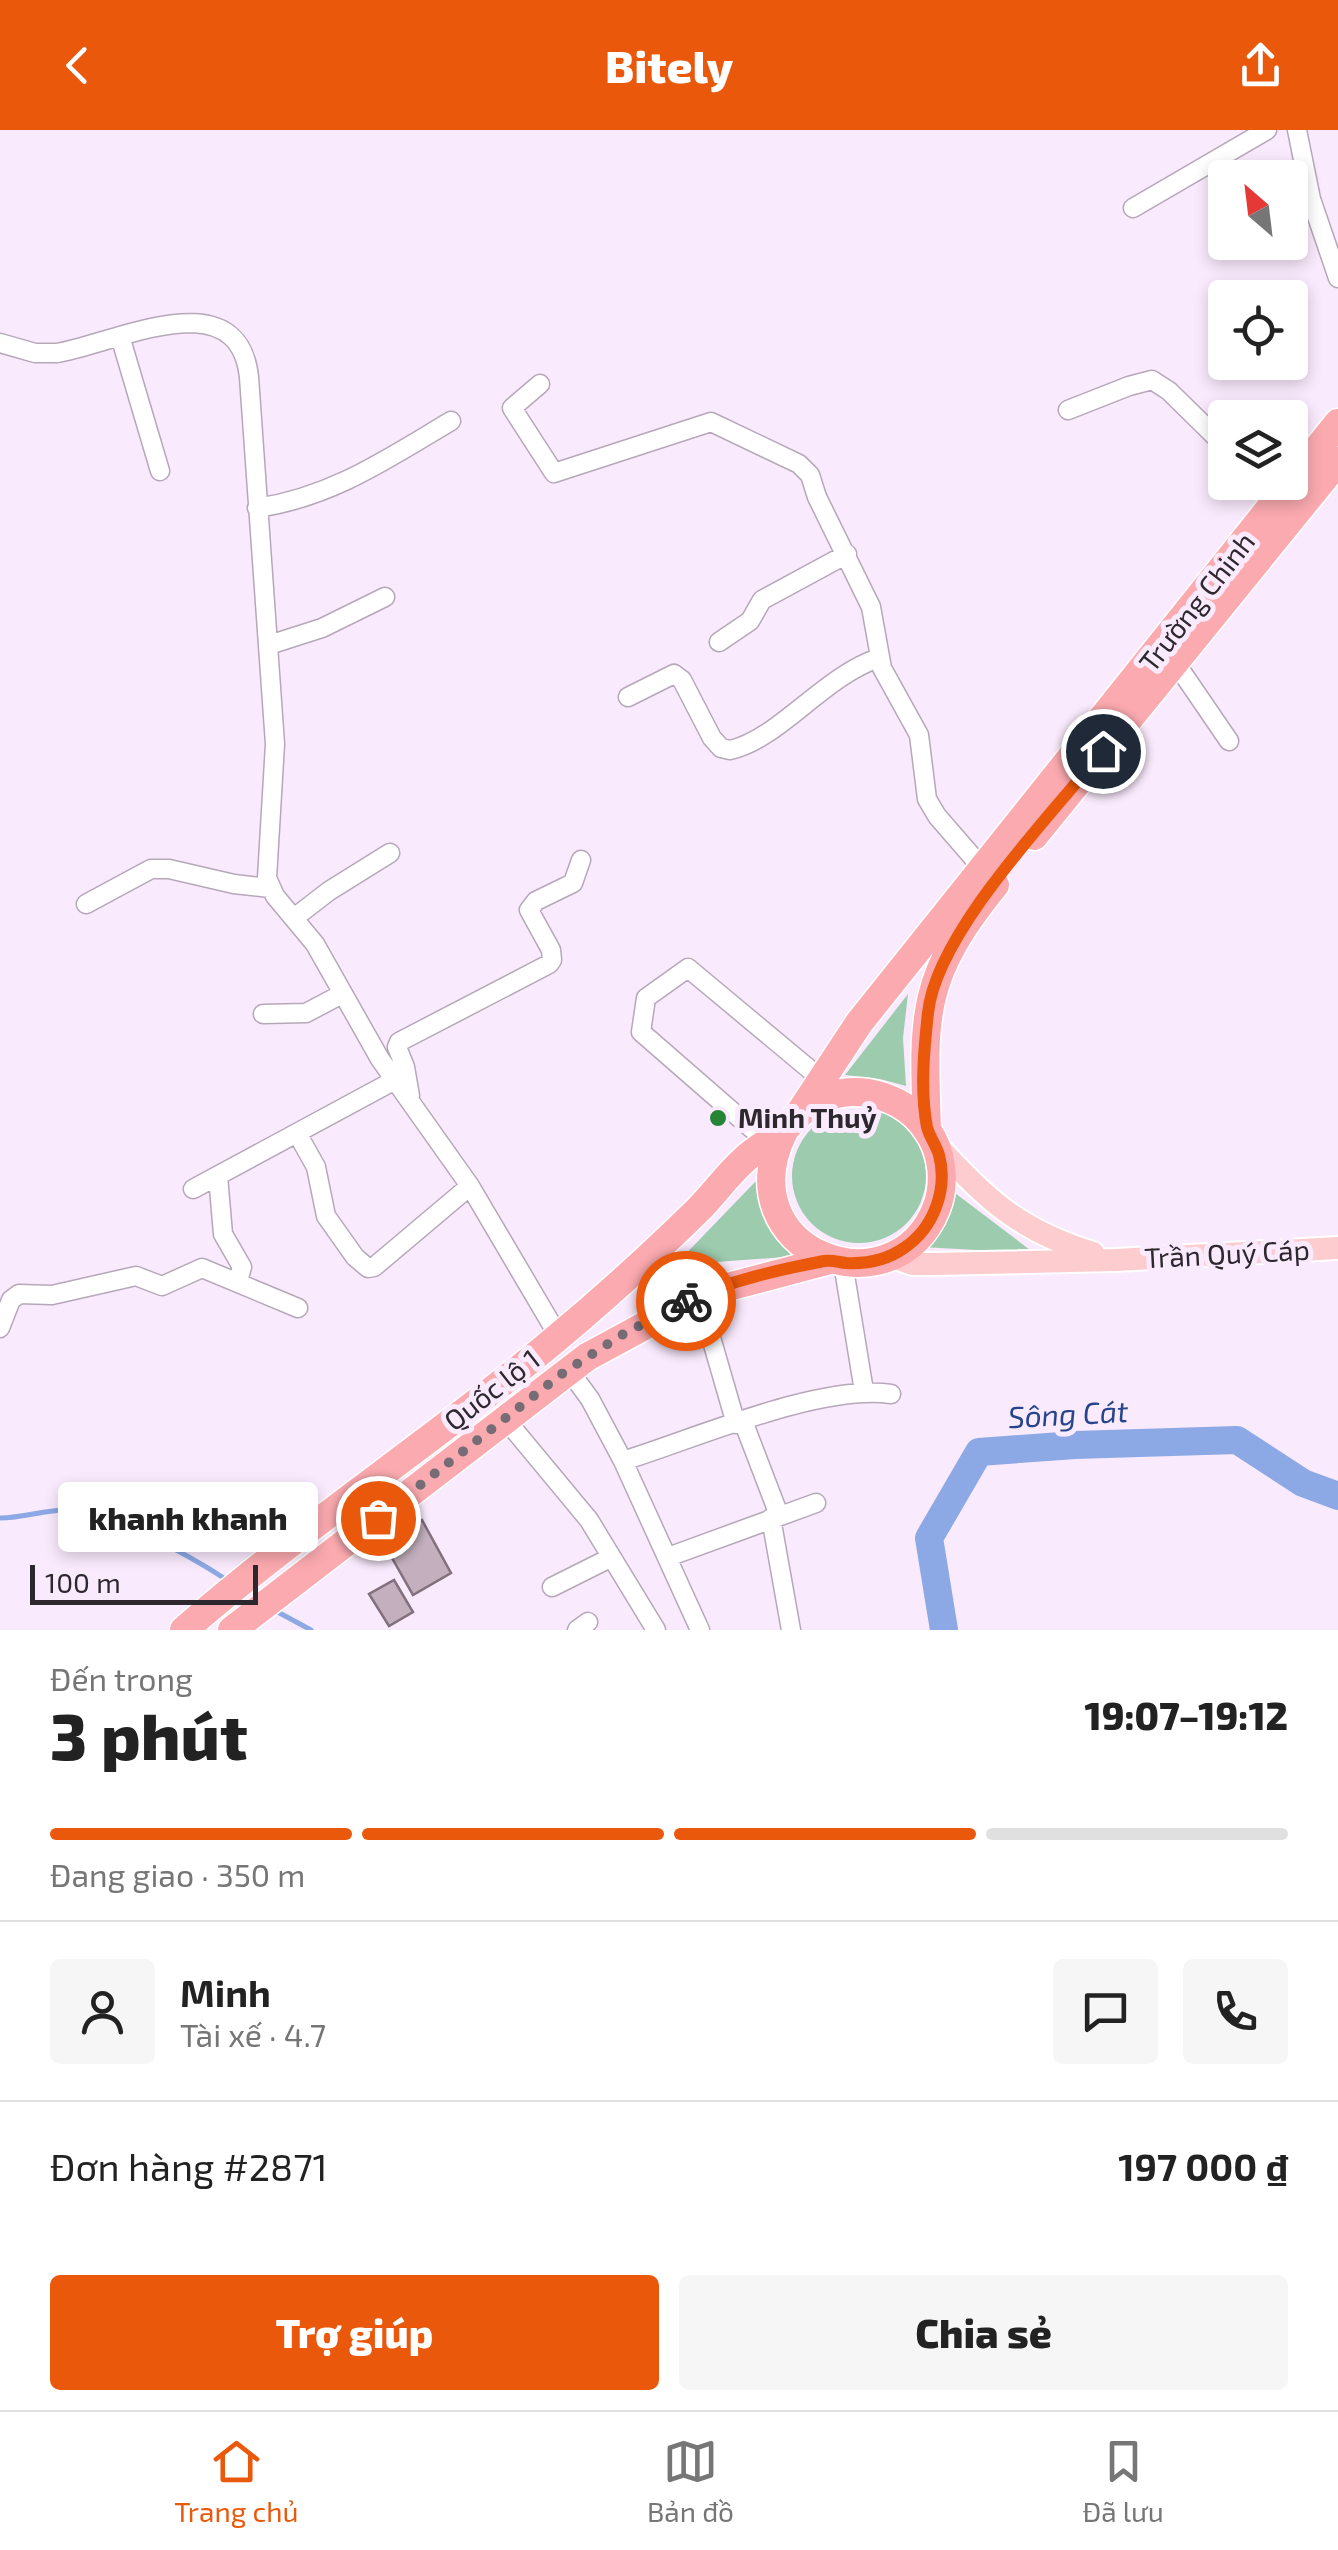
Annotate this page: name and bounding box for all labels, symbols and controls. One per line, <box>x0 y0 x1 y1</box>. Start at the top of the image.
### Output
icon: back <box>50 38 105 93</box>
text: Bitely <box>605 38 733 92</box>
icon: share <box>1233 38 1288 93</box>
north arrow <box>1208 160 1308 260</box>
map controls <box>1208 160 1308 500</box>
button: locate <box>1208 280 1308 380</box>
button: layers <box>1208 400 1308 500</box>
street label: Trường Chinh <box>1131 525 1261 678</box>
pin <box>1061 709 1146 794</box>
icon: home <box>1076 724 1131 779</box>
place label: Minh Thuỷ <box>738 1100 877 1134</box>
marker: Minh Thuỷ <box>707 1107 729 1129</box>
street label: Trần Quý Cáp <box>1143 1232 1310 1274</box>
courier <box>636 1251 736 1351</box>
icon: bike <box>659 1274 714 1329</box>
street label: Quốc lộ 1 <box>437 1341 546 1437</box>
water label: Sông Cát <box>1007 1392 1130 1434</box>
pin <box>336 1476 421 1561</box>
callout: khanh khanh <box>58 1483 318 1553</box>
icon: bag <box>351 1491 406 1546</box>
text: khanh khanh <box>88 1498 288 1536</box>
scale bar <box>30 1560 258 1604</box>
text: 100 m <box>45 1565 121 1599</box>
text: Đến trong <box>50 1659 193 1697</box>
text: 19:07–19:12 <box>1085 1692 1288 1738</box>
text: 3 phút <box>50 1695 248 1773</box>
text: Đang giao · 350 m <box>50 1855 305 1893</box>
button: person <box>50 1959 155 2064</box>
button: chat <box>1053 1959 1158 2064</box>
button: phone <box>1183 1959 1288 2064</box>
text: Minh <box>180 1969 271 2015</box>
text: Tài xế · 4.7 <box>180 2015 326 2053</box>
text: Đơn hàng #2871 <box>50 2143 328 2189</box>
text: 197 000 ₫ <box>1118 2143 1288 2189</box>
button: Trợ giúp <box>50 2275 659 2390</box>
button: Chia sẻ <box>679 2275 1288 2390</box>
tab: Trang chủ <box>174 2434 299 2528</box>
tab: Bản đồ <box>647 2434 734 2528</box>
tab: Đã lưu <box>1082 2434 1164 2528</box>

